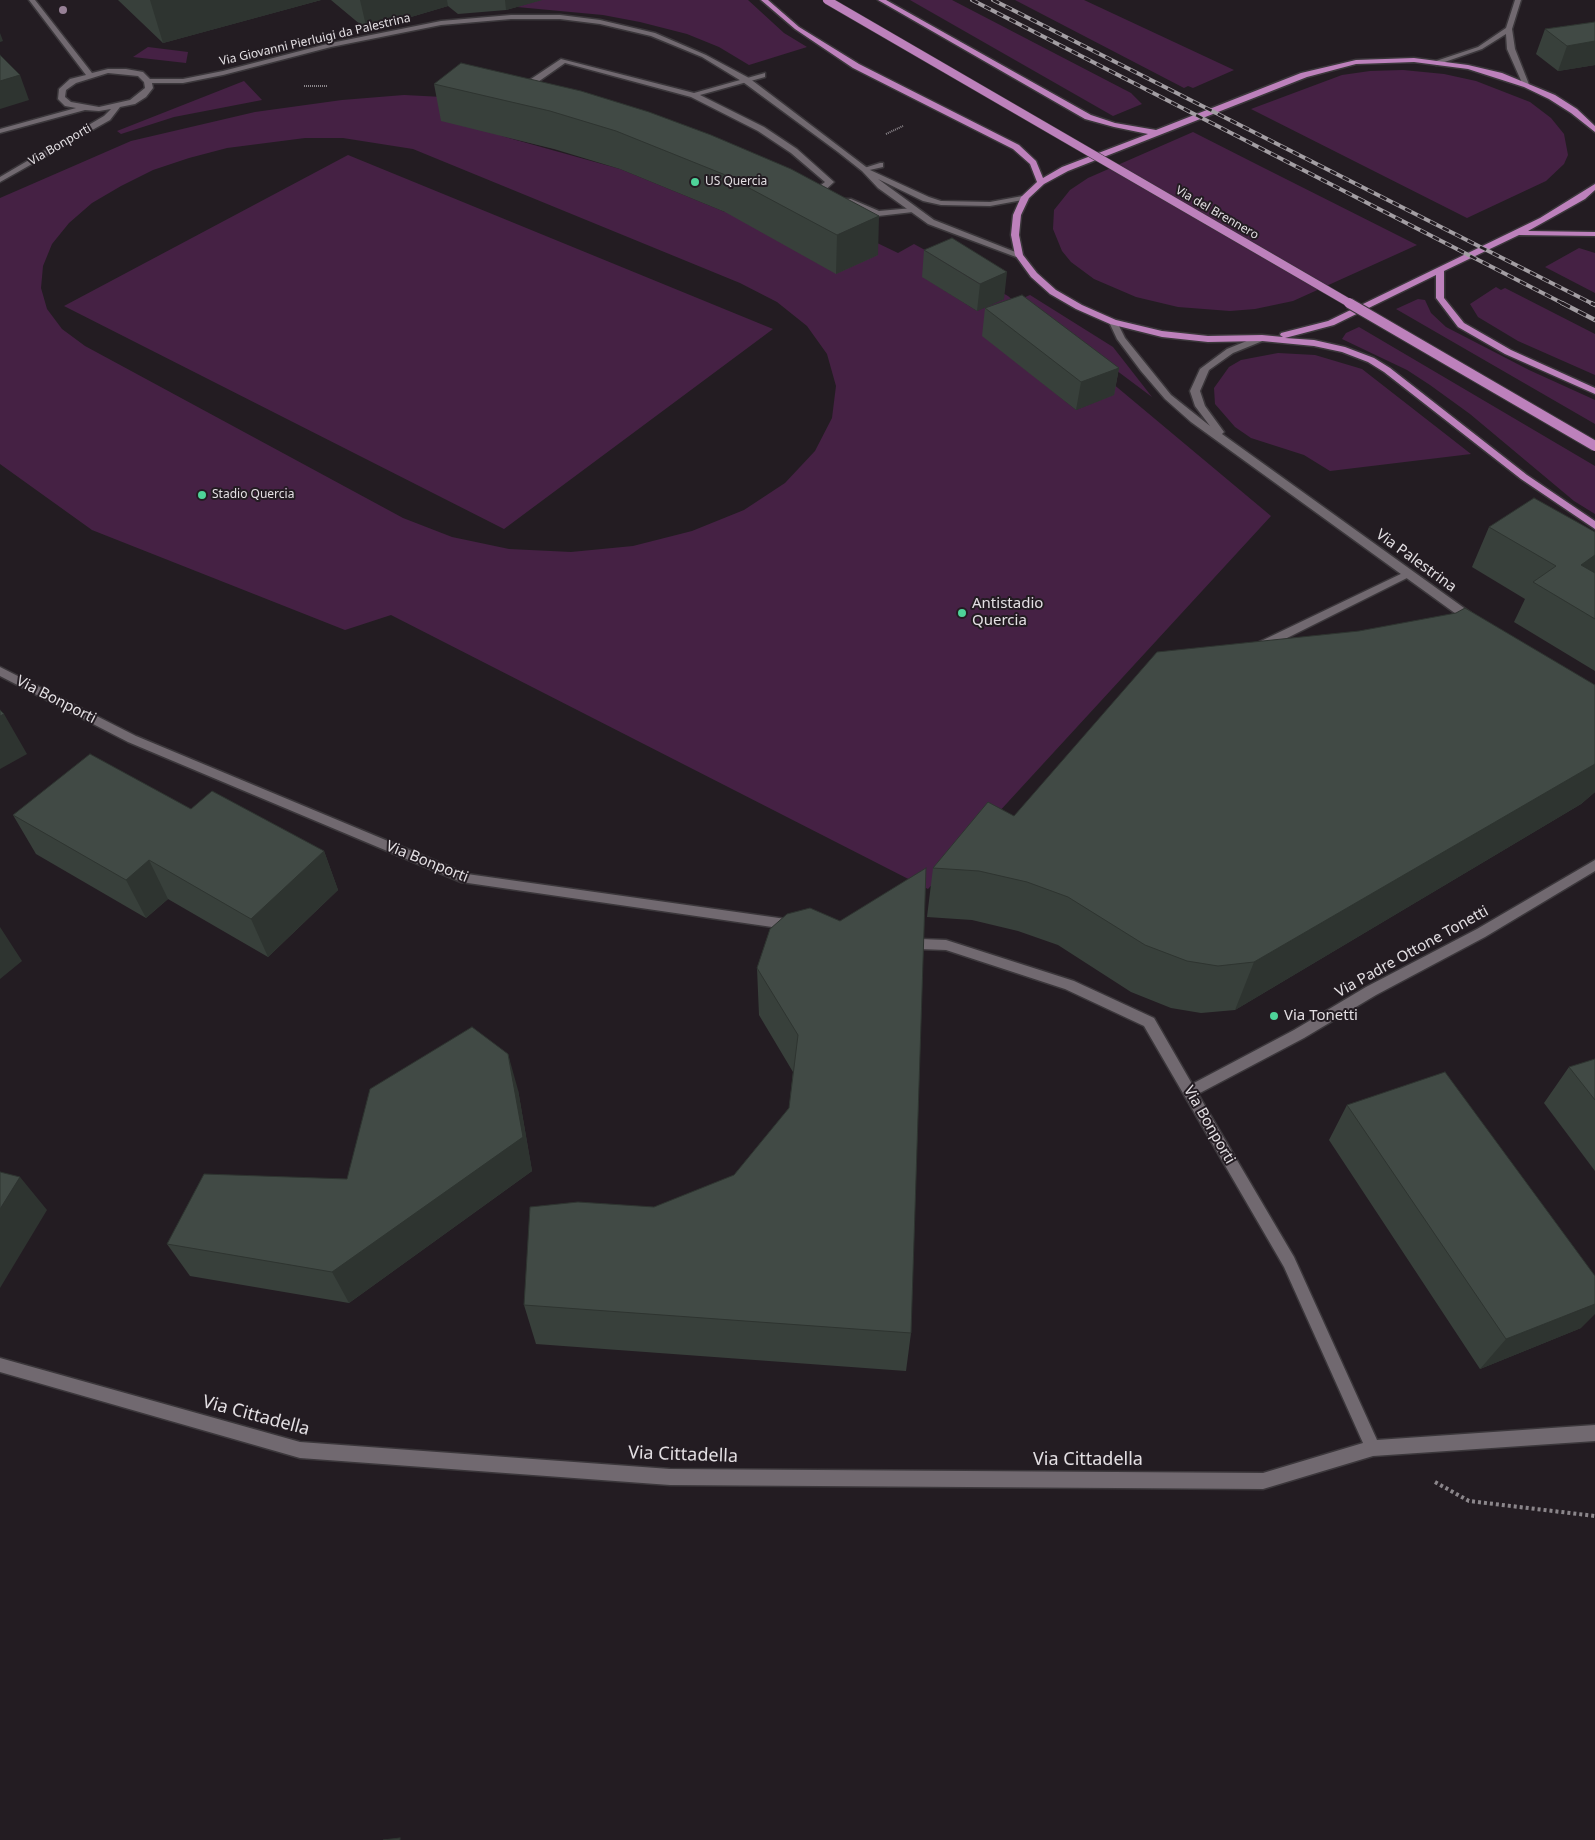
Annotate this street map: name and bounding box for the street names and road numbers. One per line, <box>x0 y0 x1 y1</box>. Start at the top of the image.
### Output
street label: Via Giovanni Pierluigi da Palestrina <box>218 11 412 69</box>
street label: Via Bonporti <box>26 121 94 169</box>
street label: Via del Brennero <box>1173 183 1261 243</box>
street label: Via Palestrina <box>1372 526 1460 596</box>
street label: Via Bonporti <box>13 672 99 728</box>
street label: Via Bonporti <box>383 837 471 887</box>
street label: Via Padre Ottone Tonetti <box>1332 902 1492 1002</box>
street label: Via Bonporti <box>1179 1083 1239 1167</box>
street label: Via Cittadella <box>200 1391 312 1441</box>
street label: Via Cittadella <box>628 1442 738 1468</box>
street label: Via Cittadella <box>1033 1449 1143 1471</box>

